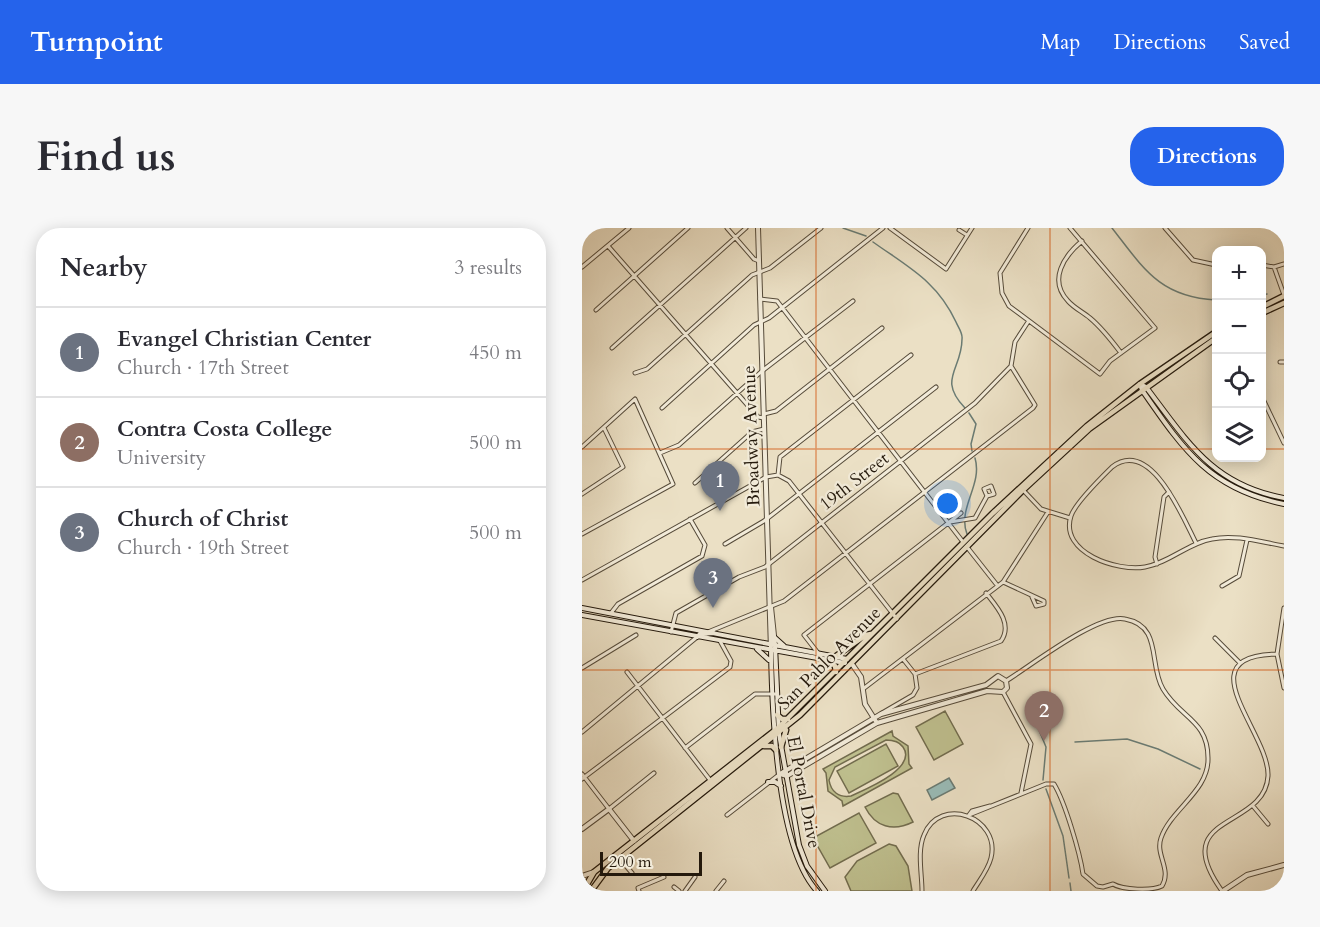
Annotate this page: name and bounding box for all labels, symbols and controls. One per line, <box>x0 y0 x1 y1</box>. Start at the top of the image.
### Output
text: Turnpoint <box>30 23 163 61</box>
text: Map <box>1040 28 1080 57</box>
text: Directions <box>1113 28 1206 57</box>
text: Saved <box>1239 28 1290 57</box>
button: Directions <box>1130 127 1284 186</box>
text: Find us <box>36 128 176 185</box>
map controls <box>1212 246 1266 462</box>
button: + <box>1212 246 1266 300</box>
text: Nearby <box>60 250 148 285</box>
text: 3 results <box>454 254 522 281</box>
button: − <box>1212 300 1266 354</box>
text: Evangel Christian Center <box>117 324 371 354</box>
text: 1 <box>74 339 85 366</box>
text: 450 m <box>469 339 522 366</box>
text: Church · 17th Street <box>117 354 289 381</box>
button: locate <box>1212 354 1266 408</box>
street label: Broadway Avenue <box>737 365 766 507</box>
button: layers <box>1212 408 1266 462</box>
text: Contra Costa College <box>117 414 332 444</box>
text: 2 <box>74 429 85 456</box>
text: 500 m <box>469 429 522 456</box>
text: University <box>117 444 206 471</box>
street label: 19th Street <box>814 446 895 517</box>
pin: 1 <box>700 462 740 511</box>
your location <box>933 489 962 518</box>
text: Church of Christ <box>117 504 288 534</box>
text: 3 <box>74 519 85 546</box>
text: 500 m <box>469 519 522 546</box>
text: Church · 19th Street <box>117 534 289 561</box>
pin: 3 <box>694 558 732 608</box>
street label: San Pablo Avenue <box>772 601 887 716</box>
pin: 2 <box>1024 692 1064 741</box>
street label: El Portal Drive <box>780 734 827 850</box>
scale bar <box>600 849 702 876</box>
text: 200 m <box>609 851 651 873</box>

